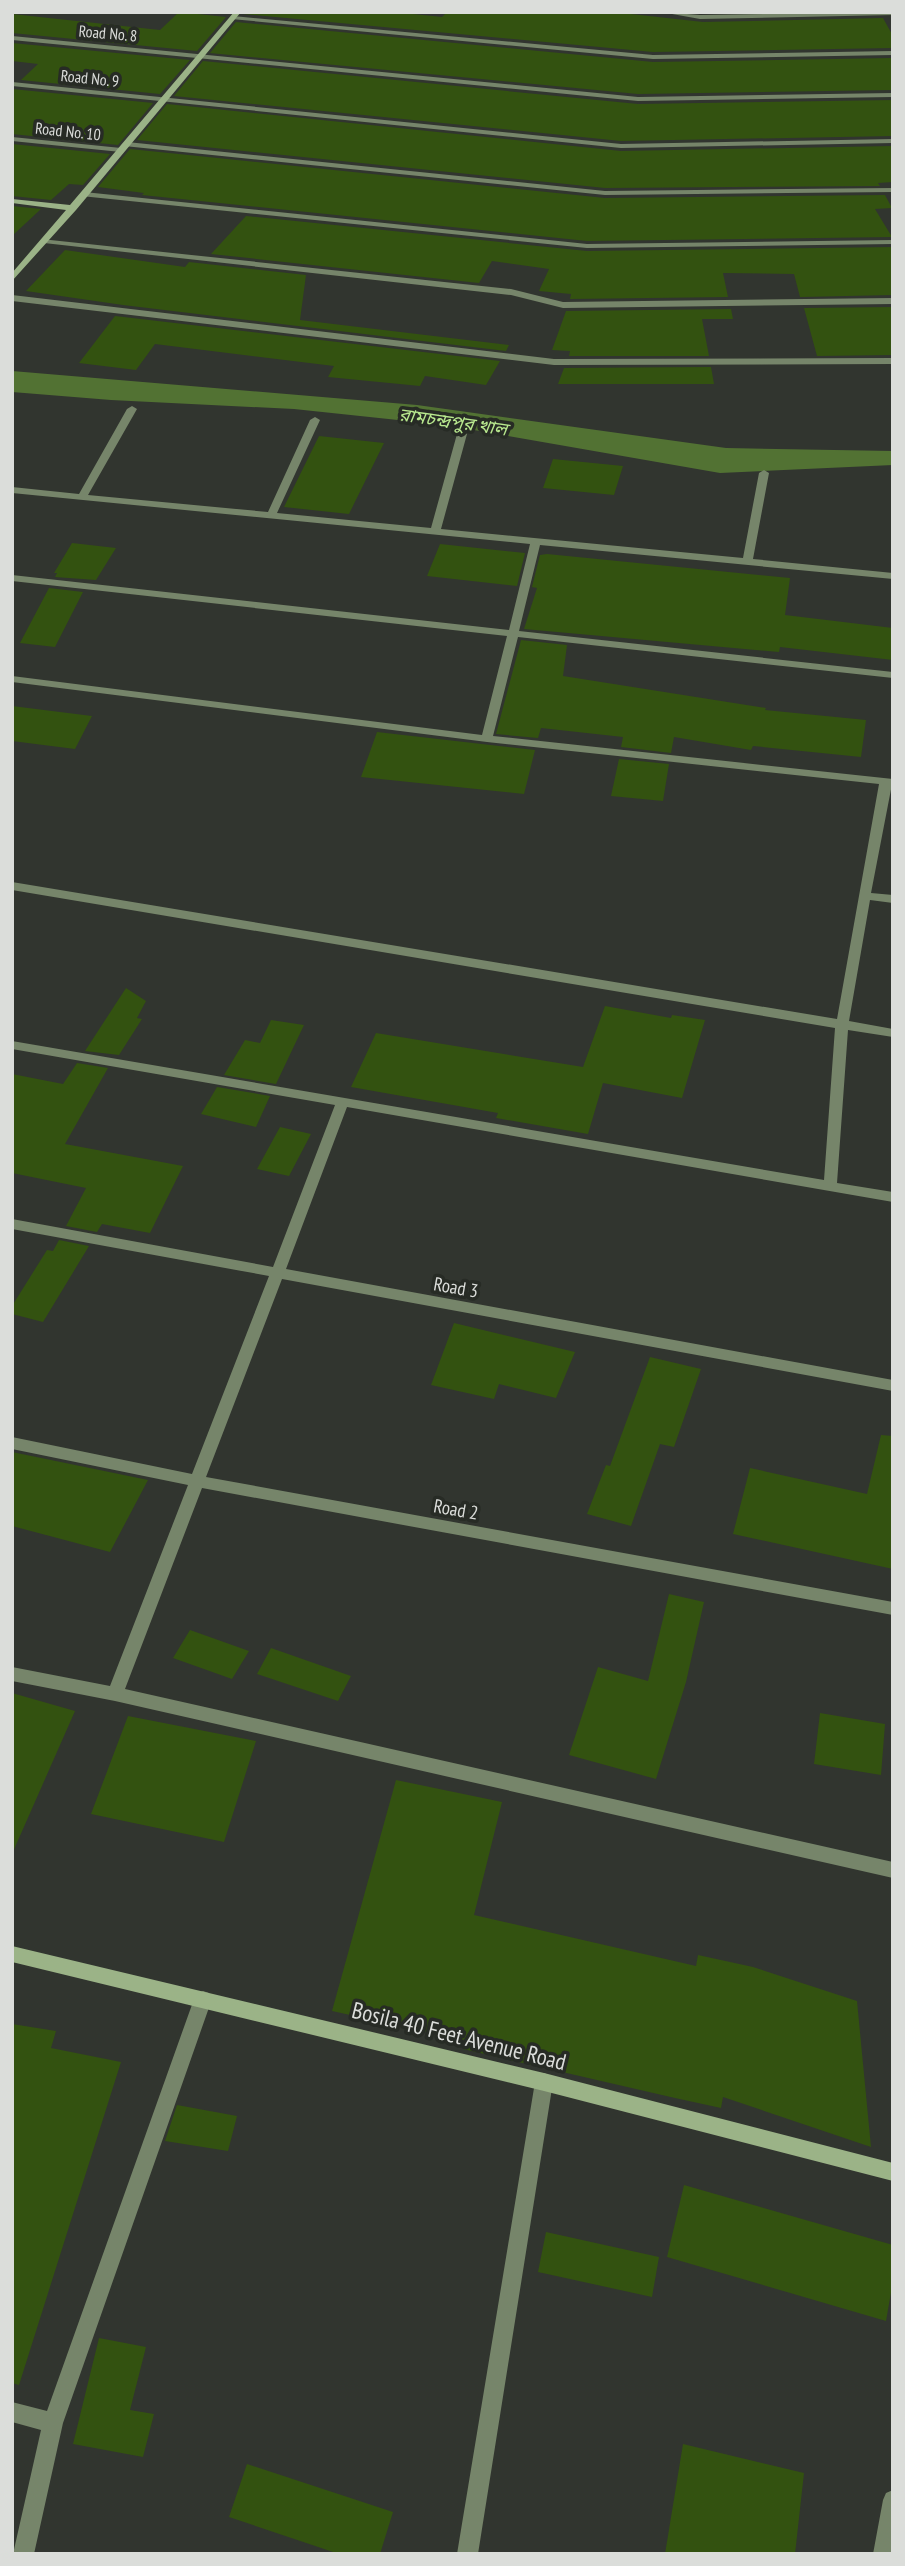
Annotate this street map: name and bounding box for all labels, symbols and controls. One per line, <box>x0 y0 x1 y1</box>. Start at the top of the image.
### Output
street label: Road No. 8 <box>78 20 138 46</box>
street label: Road No. 9 <box>60 65 120 91</box>
street label: Road No. 10 <box>34 118 102 144</box>
water label: রামচন্দ্রপুর খাল <box>397 403 512 441</box>
street label: Road 3 <box>432 1271 480 1303</box>
street label: Road 2 <box>432 1493 480 1525</box>
street label: Bosila 40 Feet Avenue Road <box>349 1995 569 2076</box>

